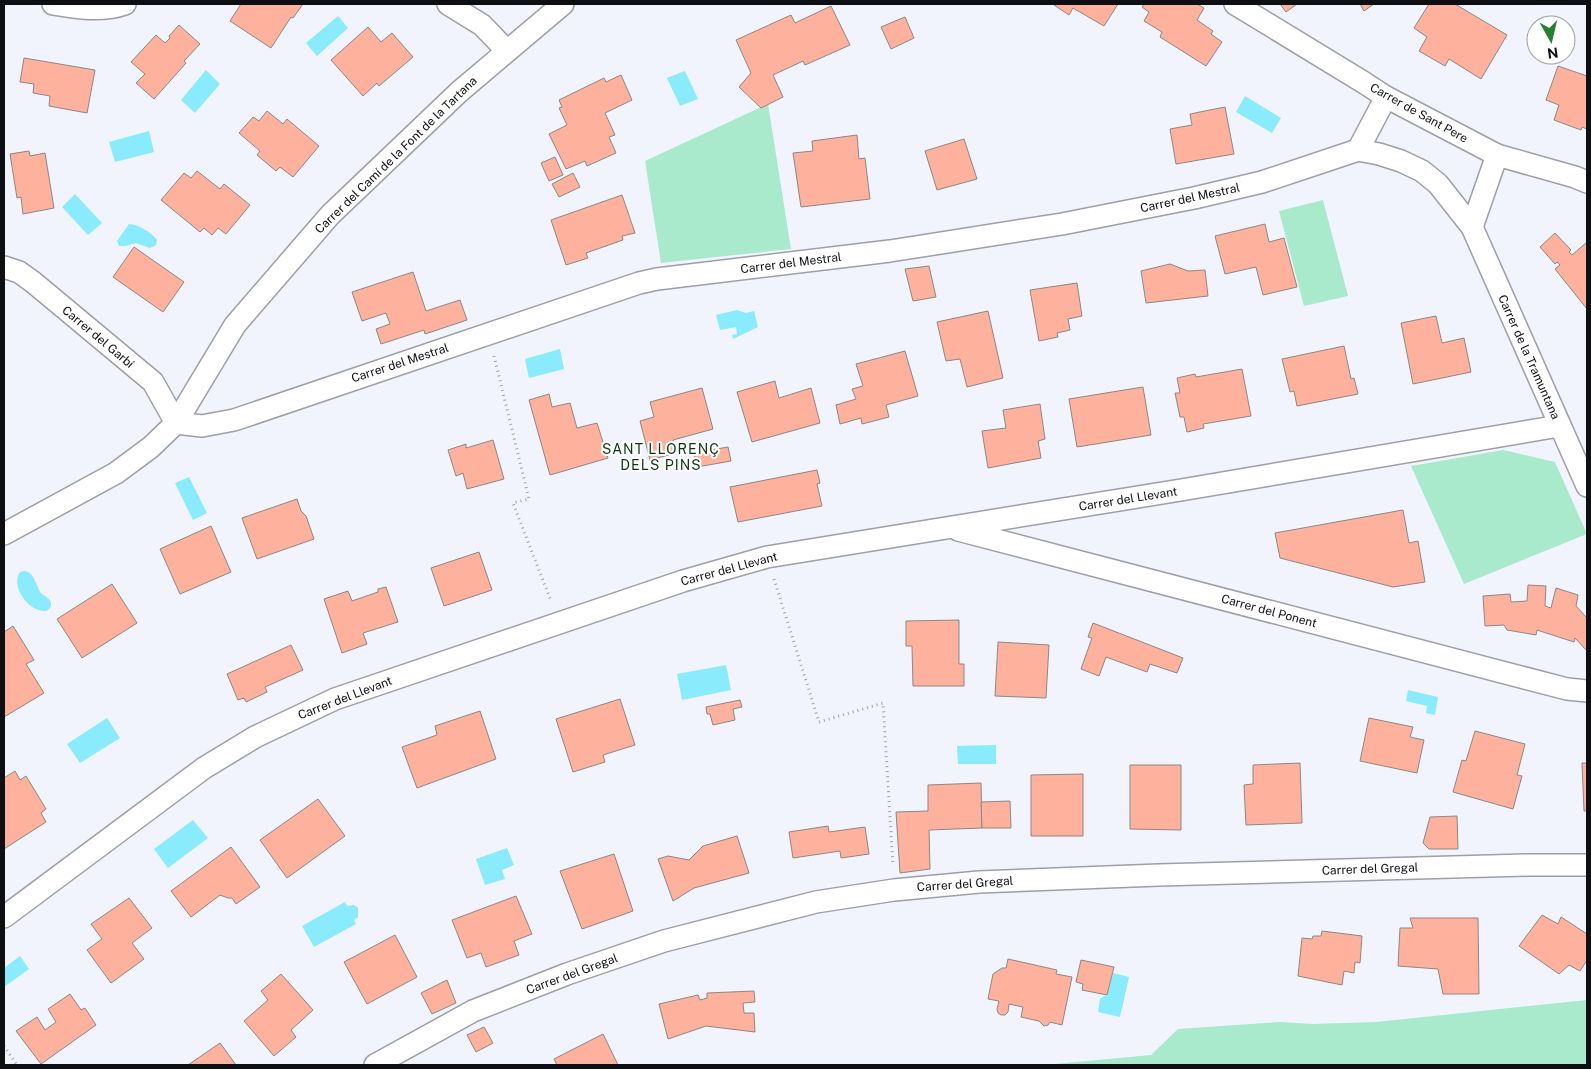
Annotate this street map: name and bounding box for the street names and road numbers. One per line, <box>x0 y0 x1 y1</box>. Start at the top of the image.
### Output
street label: Carrer del Camí de la Font de la Tartana <box>312 74 480 236</box>
street label: Carrer de Sant Pere <box>1368 80 1471 146</box>
street label: Carrer del Mestral <box>1139 181 1241 215</box>
street label: Carrer del Mestral <box>740 250 843 276</box>
street label: Carrer de la Tramuntana <box>1495 292 1563 422</box>
street label: Carrer del Garbí <box>59 303 137 372</box>
street label: Carrer del Mestral <box>350 341 451 385</box>
street label: Carrer del Llevant <box>1078 484 1179 514</box>
street label: Carrer del Llevant <box>679 549 779 589</box>
street label: Carrer del Ponent <box>1220 592 1319 631</box>
street label: Carrer del Llevant <box>296 673 394 722</box>
street label: Carrer del Gregal <box>1321 860 1419 878</box>
street label: Carrer del Gregal <box>916 874 1014 894</box>
street label: Carrer del Gregal <box>524 951 620 997</box>

